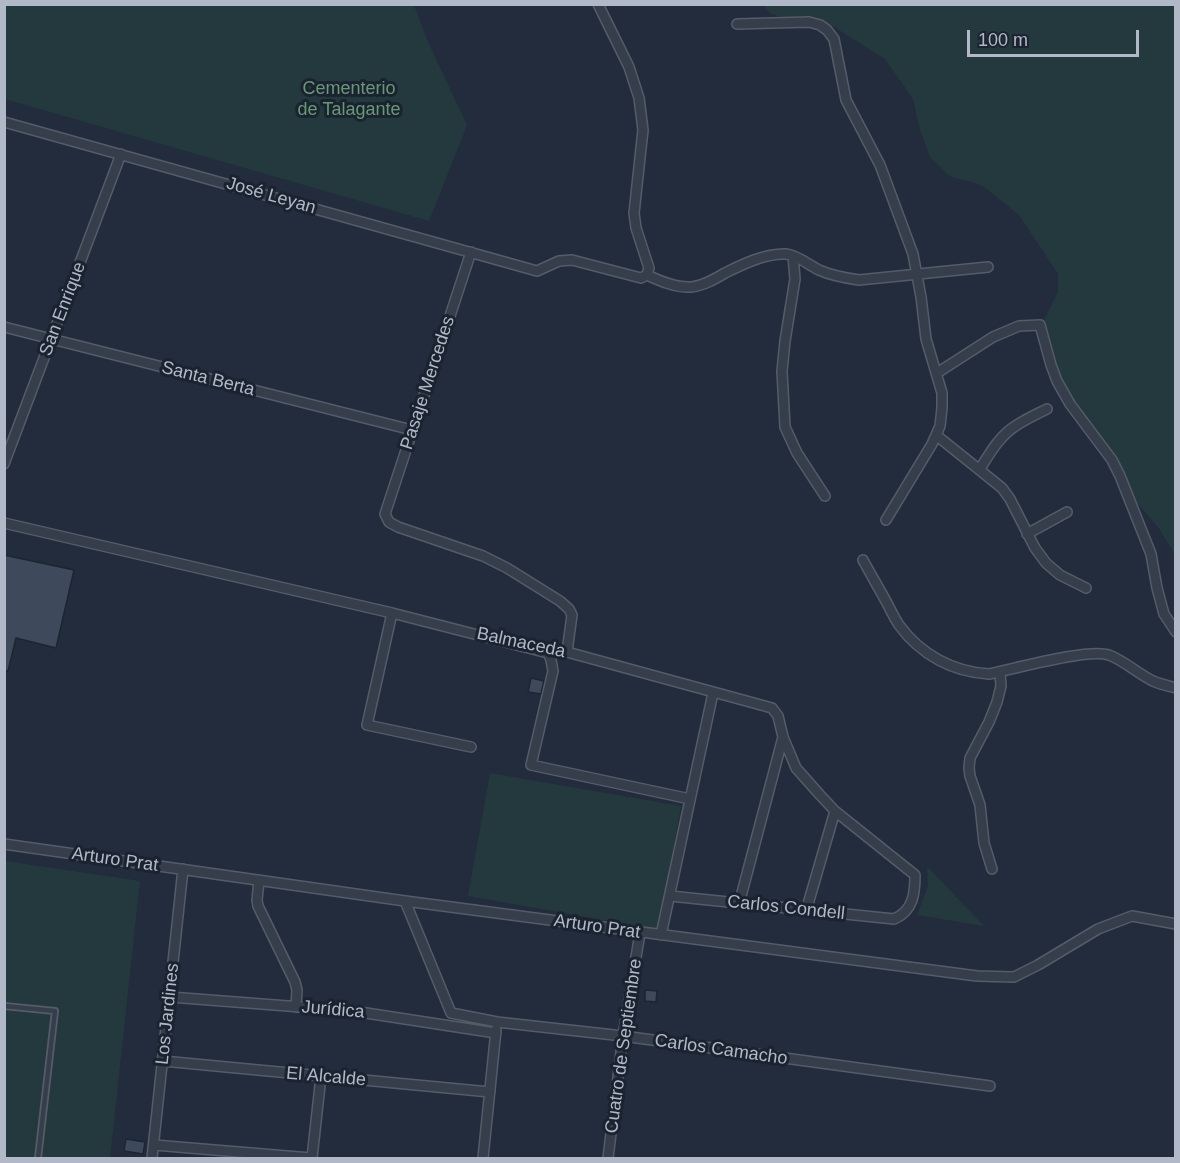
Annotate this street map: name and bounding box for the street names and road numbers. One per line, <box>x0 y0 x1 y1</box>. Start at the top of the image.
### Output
street label: José Leyan <box>224 173 318 219</box>
street label: San Enrique <box>35 259 91 359</box>
street label: Pasaje Mercedes <box>396 314 460 452</box>
street label: Santa Berta <box>159 357 257 401</box>
street label: Balmaceda <box>475 623 567 663</box>
street label: Arturo Prat <box>70 843 160 877</box>
street label: Carlos Condell <box>726 891 846 925</box>
street label: Arturo Prat <box>552 910 642 944</box>
street label: Cuatro de Septiembre <box>601 957 647 1135</box>
street label: Los Jardines <box>152 962 184 1066</box>
street label: Jurídica <box>301 996 365 1024</box>
street label: Carlos Camacho <box>653 1030 789 1070</box>
street label: El Alcalde <box>285 1063 367 1091</box>

